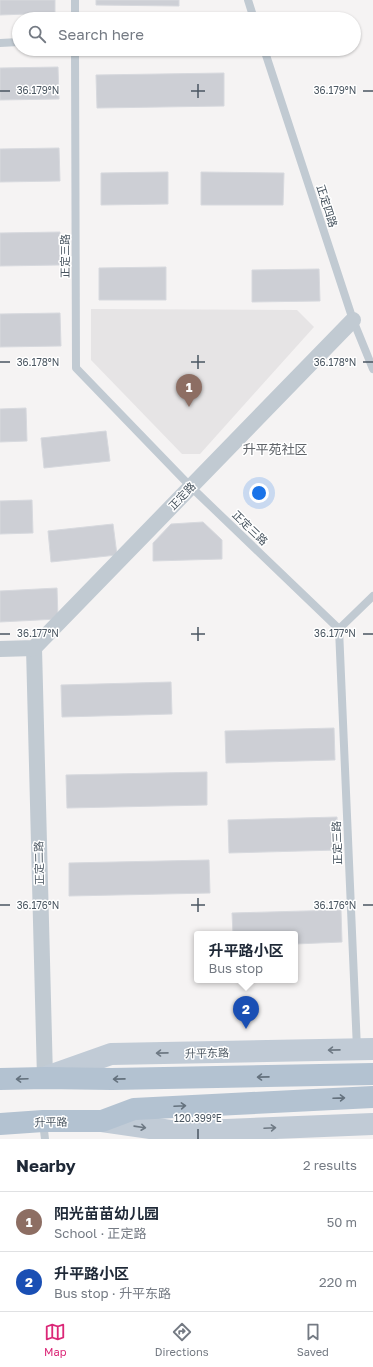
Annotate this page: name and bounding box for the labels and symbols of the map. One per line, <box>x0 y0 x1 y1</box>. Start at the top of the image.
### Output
text: 36.179°N <box>17 84 59 96</box>
text: 36.179°N <box>314 84 356 96</box>
street label: 正定四路 <box>314 183 340 229</box>
street label: 正定三路 <box>58 234 71 278</box>
text: 36.178°N <box>17 356 59 368</box>
text: 36.178°N <box>314 356 356 368</box>
pin: 1 <box>176 374 202 407</box>
district label: 升平苑社区 <box>242 441 308 457</box>
street label: 正定路 <box>166 479 198 512</box>
your location <box>249 483 269 503</box>
street label: 正定三路 <box>230 508 271 548</box>
text: 36.177°N <box>17 627 59 639</box>
text: 36.177°N <box>314 627 356 639</box>
street label: 正定三路 <box>329 821 344 865</box>
street label: 正定二路 <box>32 841 45 885</box>
text: 36.176°N <box>17 899 59 911</box>
text: 36.176°N <box>314 899 356 911</box>
pin: 2 <box>233 996 259 1029</box>
street label: 升平东路 <box>185 1046 229 1059</box>
one-way arrow <box>328 1046 341 1054</box>
one-way arrow <box>156 1050 169 1057</box>
one-way arrow <box>257 1073 270 1080</box>
one-way arrow <box>16 1075 29 1082</box>
one-way arrow <box>113 1075 126 1083</box>
one-way arrow <box>332 1095 345 1102</box>
one-way arrow <box>173 1103 186 1110</box>
text: 120.399°E <box>174 1112 222 1124</box>
street label: 升平路 <box>34 1115 68 1128</box>
one-way arrow <box>134 1123 147 1131</box>
one-way arrow <box>263 1124 276 1132</box>

